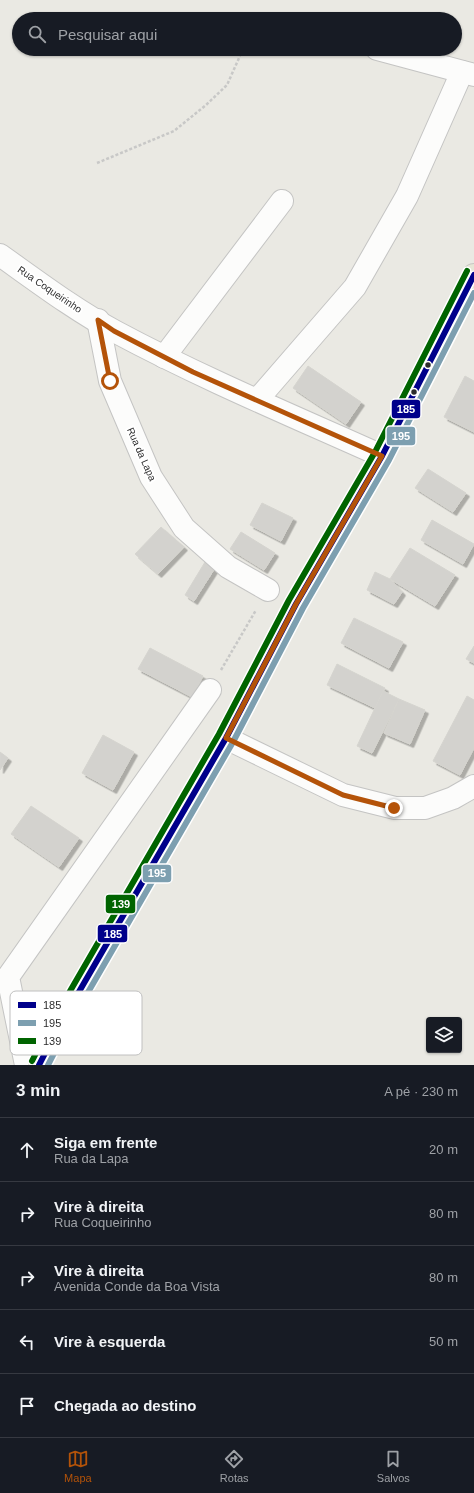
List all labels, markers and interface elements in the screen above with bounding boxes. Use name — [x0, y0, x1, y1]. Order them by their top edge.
search box — [12, 12, 462, 56]
icon: search — [26, 23, 48, 45]
text: Pesquisar aqui — [58, 26, 157, 43]
street label: Rua Coqueirinho — [16, 264, 84, 315]
unlabelled marker — [423, 360, 433, 370]
route start — [101, 372, 119, 390]
unlabelled marker — [409, 387, 419, 397]
line badge: 185 — [391, 399, 421, 419]
text: 185 — [397, 403, 415, 415]
street label: Rua da Lapa — [125, 426, 158, 483]
line badge: 195 — [386, 426, 416, 446]
text: 195 — [392, 430, 410, 442]
route end — [385, 799, 403, 817]
line badge: 195 — [142, 864, 172, 883]
text: 195 — [148, 867, 166, 879]
line badge: 139 — [105, 894, 136, 914]
text: 139 — [112, 898, 130, 910]
line badge: 185 — [97, 924, 128, 943]
text: 185 — [104, 928, 122, 940]
legend — [10, 991, 142, 1055]
text: 185 — [43, 999, 61, 1011]
text: 195 — [43, 1017, 61, 1029]
map controls — [426, 1017, 462, 1053]
button: layers — [426, 1017, 462, 1053]
text: 139 — [43, 1035, 61, 1047]
text: 3 min — [16, 1081, 60, 1100]
text: A pé · 230 m — [384, 1084, 458, 1099]
text: Siga em frente — [54, 1134, 157, 1151]
icon: ahead — [16, 1139, 38, 1161]
text: 20 m — [429, 1142, 458, 1157]
text: Rua da Lapa — [54, 1151, 128, 1166]
text: Vire à direita — [54, 1198, 144, 1215]
icon: right — [16, 1203, 38, 1225]
text: 80 m — [429, 1206, 458, 1221]
text: Rua Coqueirinho — [54, 1215, 152, 1230]
text: Vire à direita — [54, 1262, 144, 1279]
icon: right — [16, 1267, 38, 1289]
text: 80 m — [429, 1270, 458, 1285]
text: Avenida Conde da Boa Vista — [54, 1279, 220, 1294]
icon: left — [16, 1331, 38, 1353]
text: Vire à esquerda — [54, 1333, 165, 1350]
text: 50 m — [429, 1334, 458, 1349]
icon: arrive — [16, 1395, 38, 1417]
text: Chegada ao destino — [54, 1397, 197, 1414]
tab: Mapa — [64, 1448, 92, 1484]
tab: Rotas — [220, 1448, 249, 1484]
tab: Salvos — [377, 1448, 410, 1484]

